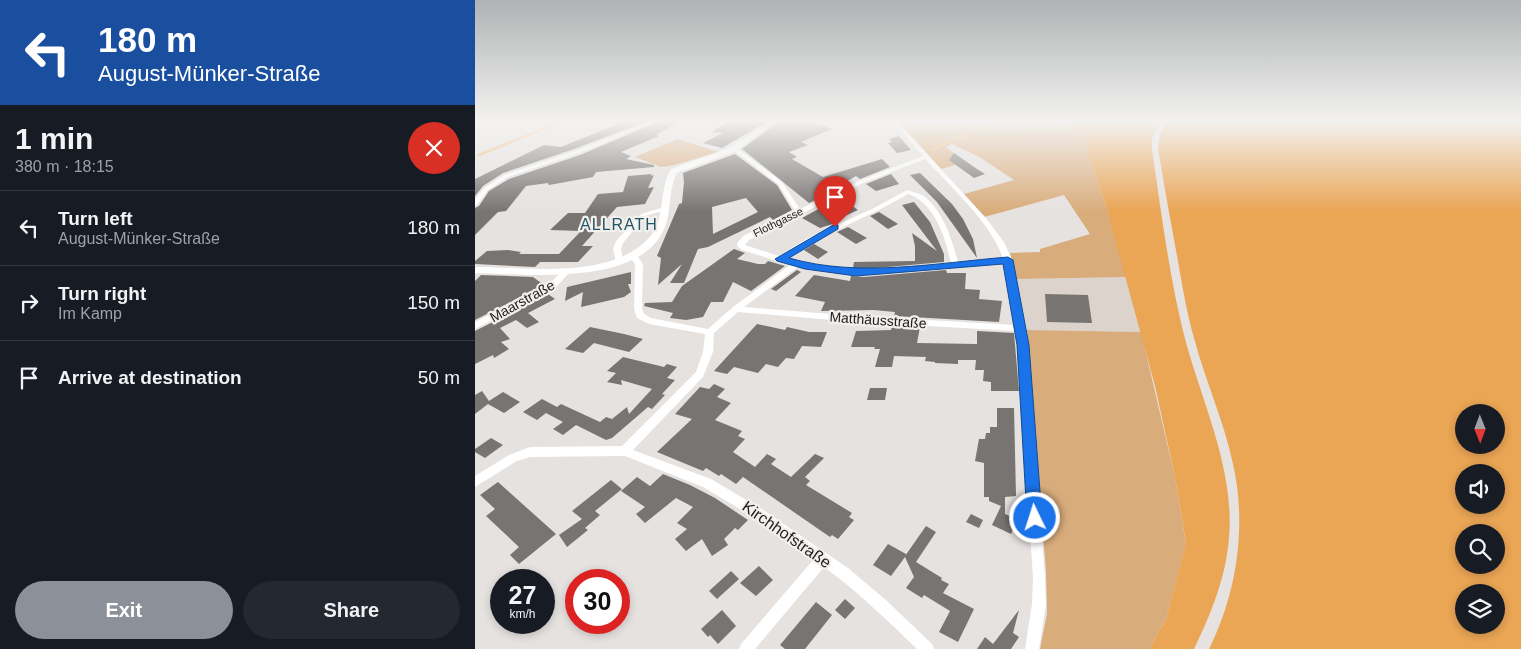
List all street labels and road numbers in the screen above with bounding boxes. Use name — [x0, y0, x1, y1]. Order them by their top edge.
street label: Flothgasse — [751, 205, 805, 239]
street label: Maarstraße — [487, 277, 557, 325]
street label: Matthäusstraße — [829, 309, 927, 331]
street label: Kirchhofstraße — [739, 498, 834, 571]

